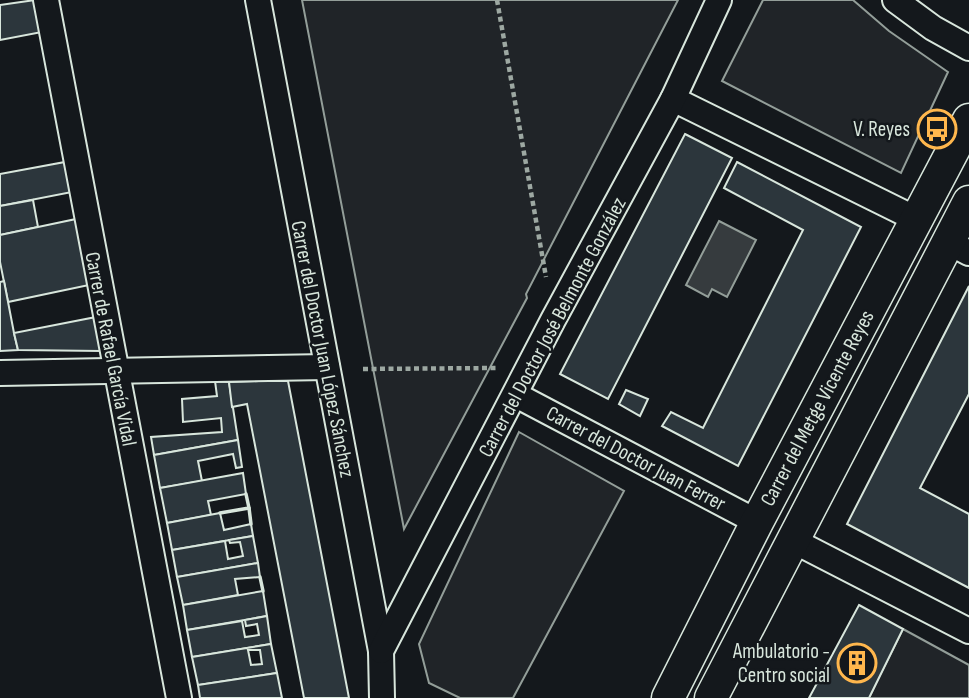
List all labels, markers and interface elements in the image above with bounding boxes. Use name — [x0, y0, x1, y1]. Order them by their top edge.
bus stop icon: V. Reyes — [916, 108, 958, 150]
place label: V. Reyes — [853, 117, 910, 142]
street label: Carrer del Doctor José Belmonte González — [473, 193, 632, 461]
street label: Carrer del Doctor Juan López Sánchez — [285, 219, 360, 480]
street label: Carrer de Rafael García Vidal — [79, 250, 142, 448]
street label: Carrer del Metge Vicente Reyes — [755, 306, 880, 510]
street label: Carrer del Doctor Juan Ferrer — [542, 401, 730, 516]
place label: Ambulatorio - Centro social — [732, 639, 830, 688]
building icon: Ambulatorio - Centro social — [836, 642, 878, 684]

